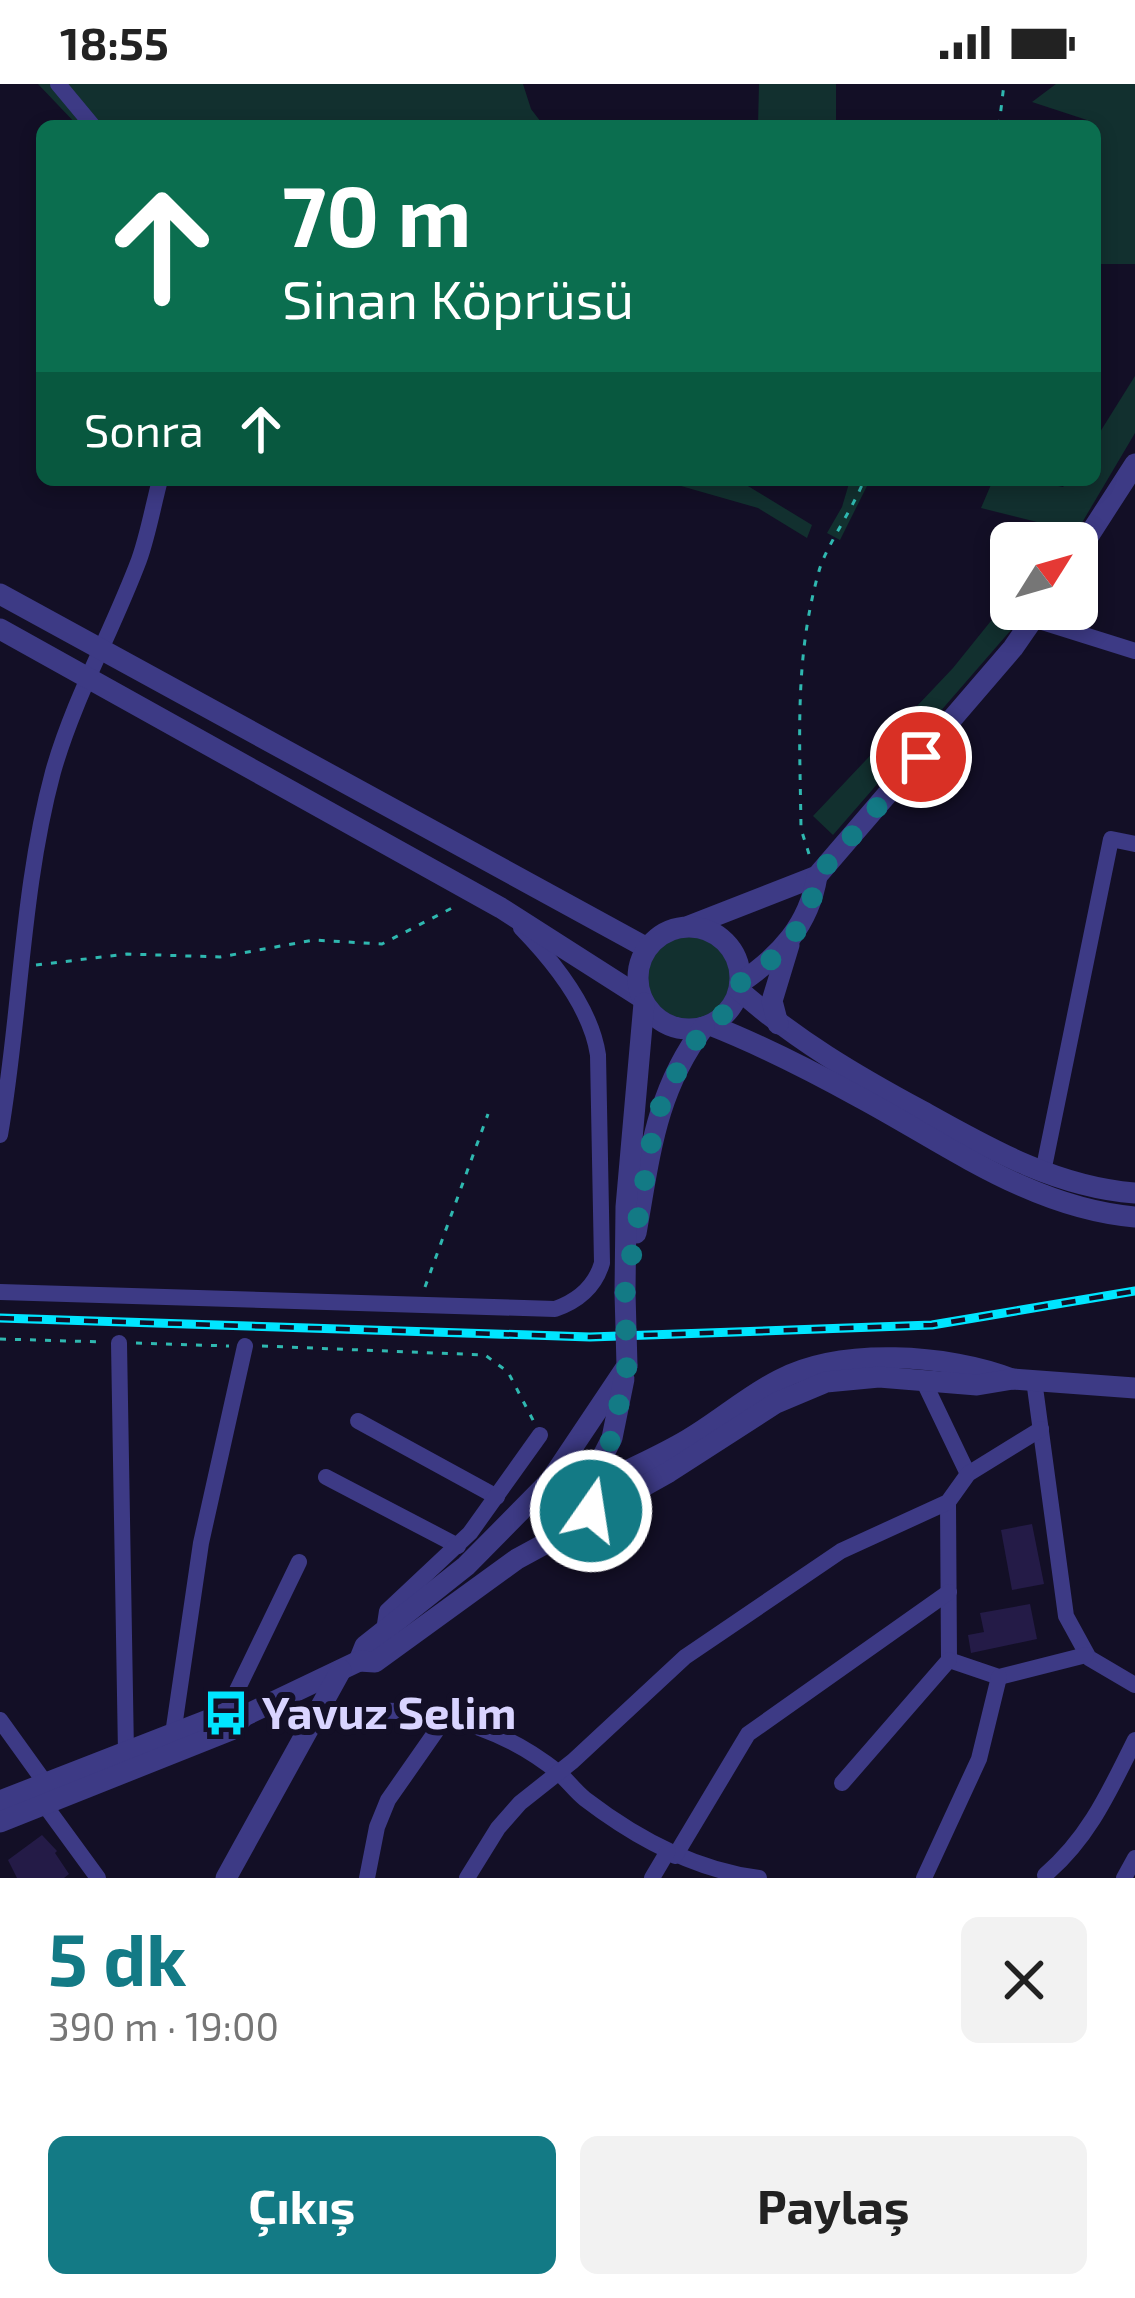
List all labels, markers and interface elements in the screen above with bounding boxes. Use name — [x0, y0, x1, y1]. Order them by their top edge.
text: 18:55 — [60, 15, 169, 69]
text: 70 m — [282, 163, 472, 264]
icon: ahead — [84, 168, 240, 324]
text: Sinan Köprüsü — [282, 265, 634, 330]
icon: ahead — [228, 396, 294, 462]
text: Sonra — [84, 402, 204, 456]
north arrow — [990, 522, 1098, 630]
map controls — [990, 522, 1098, 630]
pin — [870, 706, 972, 808]
icon: arrive — [888, 724, 954, 790]
position arrow — [528, 1448, 654, 1574]
place label: Yavuz Selim — [262, 1684, 516, 1738]
bus stop icon: Yavuz Selim — [201, 1688, 251, 1738]
text: 5 dk — [48, 1914, 187, 2000]
button: close — [961, 1917, 1087, 2043]
text: 390 m · 19:00 — [48, 2002, 279, 2049]
button: Çıkış — [48, 2136, 556, 2274]
button: Paylaş — [580, 2136, 1087, 2274]

